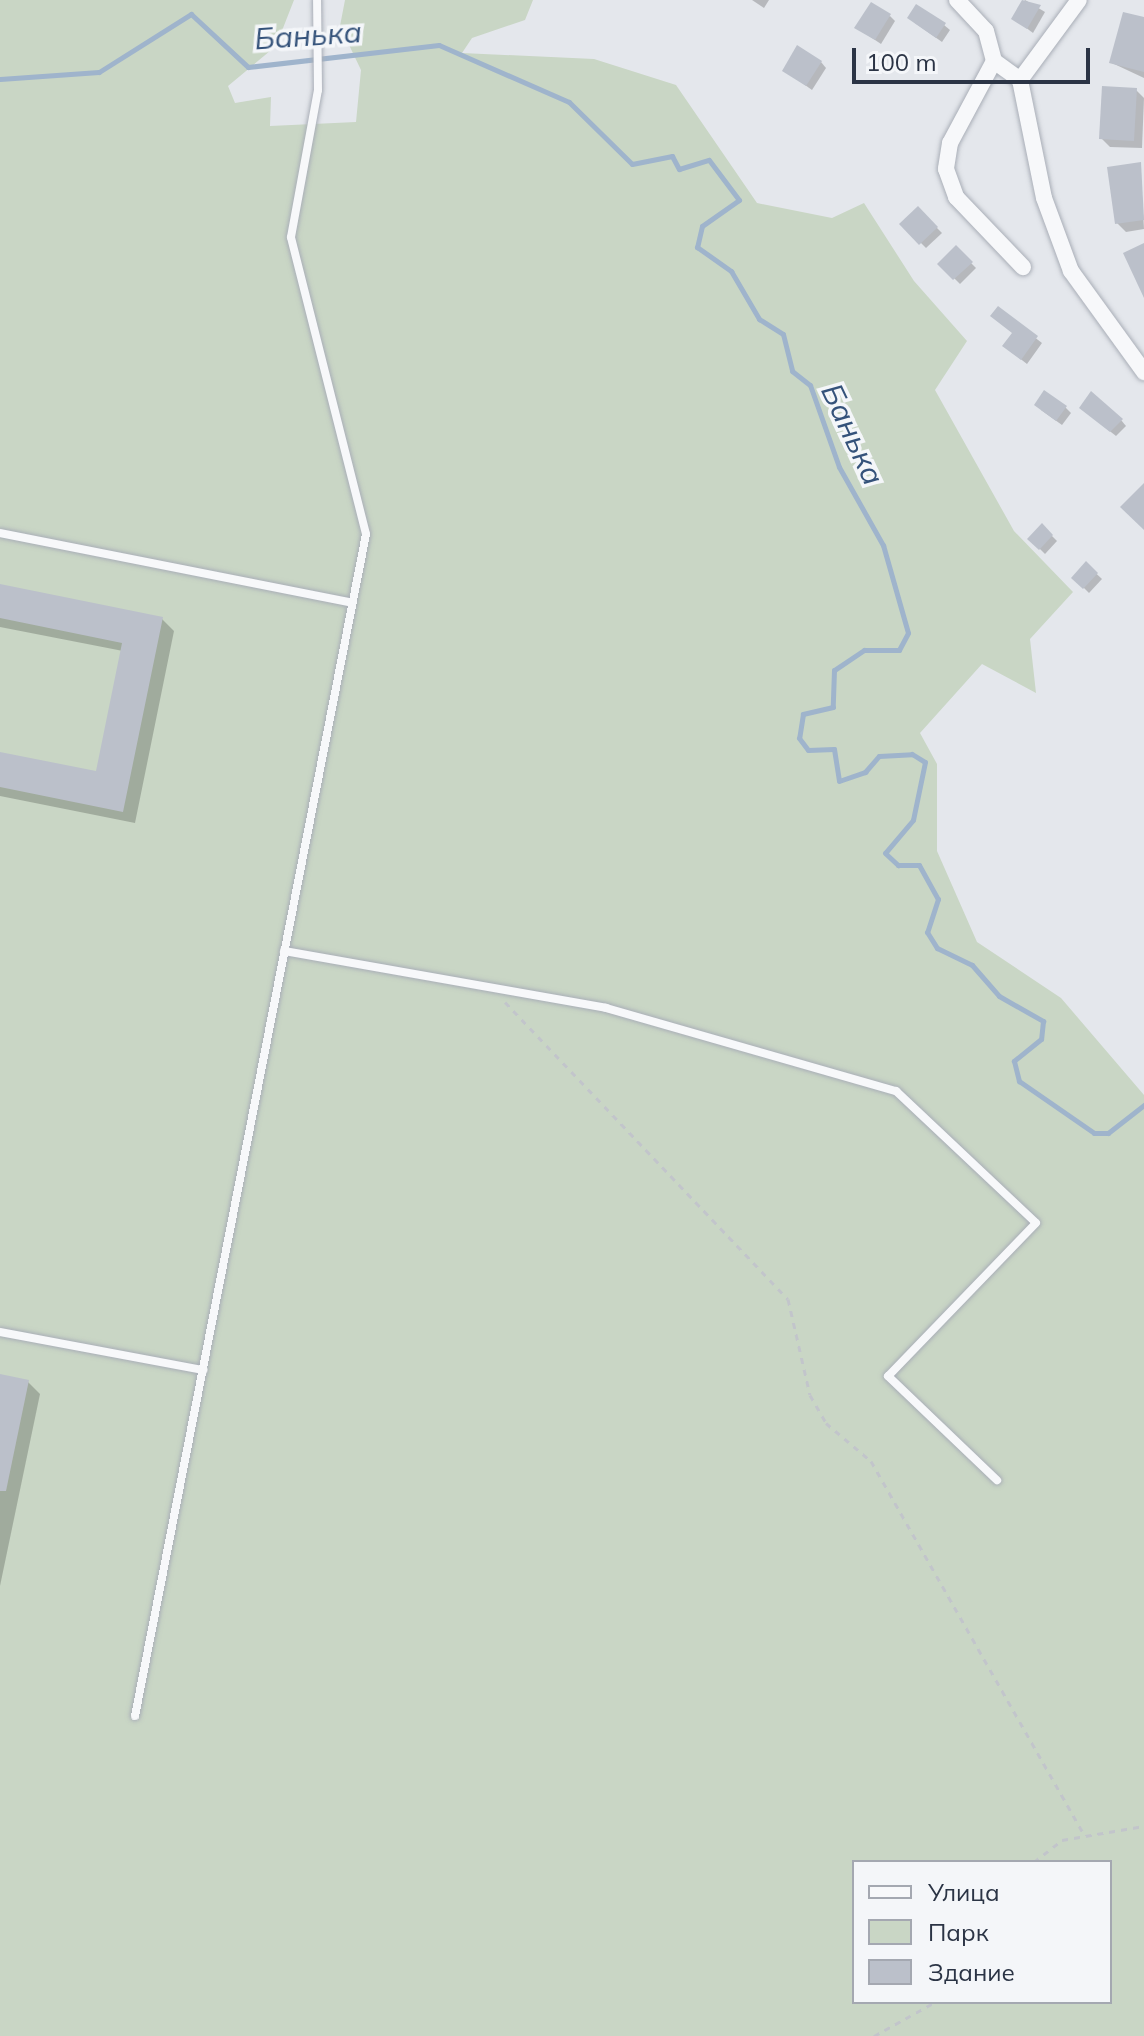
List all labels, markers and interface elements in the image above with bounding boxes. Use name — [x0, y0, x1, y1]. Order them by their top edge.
water label: Банька — [253, 13, 363, 57]
scale bar — [856, 32, 1094, 82]
text: 100 m — [866, 47, 937, 77]
water label: Банька — [814, 378, 892, 490]
legend — [852, 1860, 1112, 2004]
text: Улица — [928, 1877, 1000, 1907]
text: Парк — [928, 1917, 989, 1947]
text: Здание — [928, 1957, 1015, 1987]

